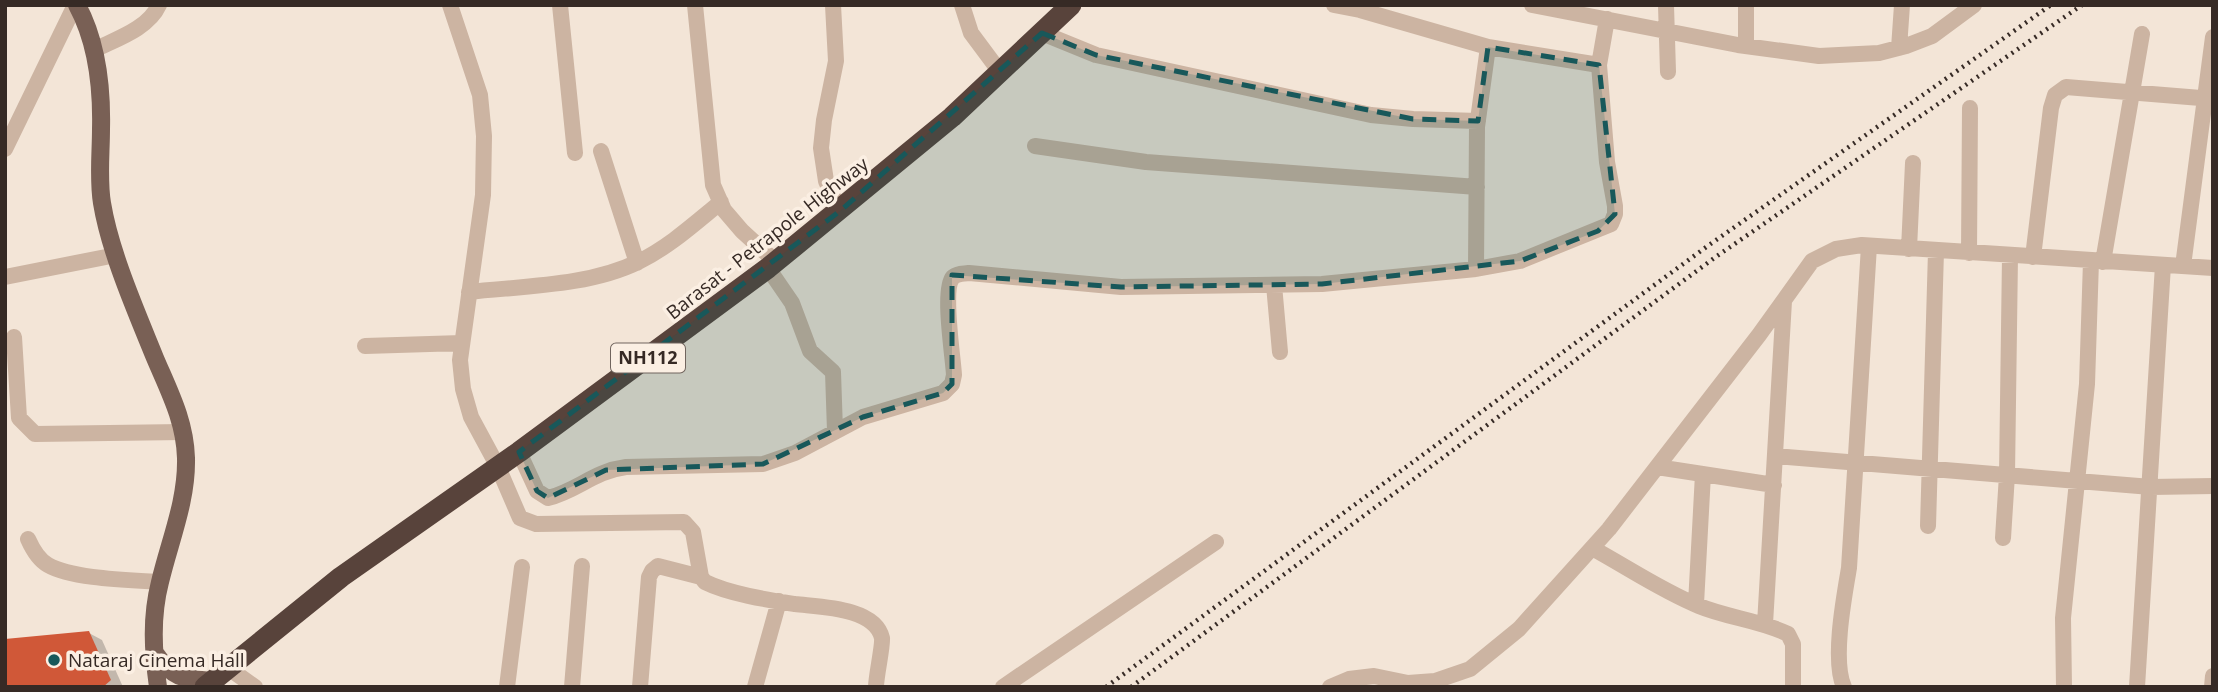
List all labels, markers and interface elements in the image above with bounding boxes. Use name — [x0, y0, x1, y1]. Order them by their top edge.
street label: Barasat - Petrapole Highway — [661, 151, 874, 325]
road number: NH112 — [611, 344, 685, 372]
place label: Nataraj Cinema Hall — [68, 647, 245, 673]
marker: Nataraj Cinema Hall — [46, 652, 62, 668]

